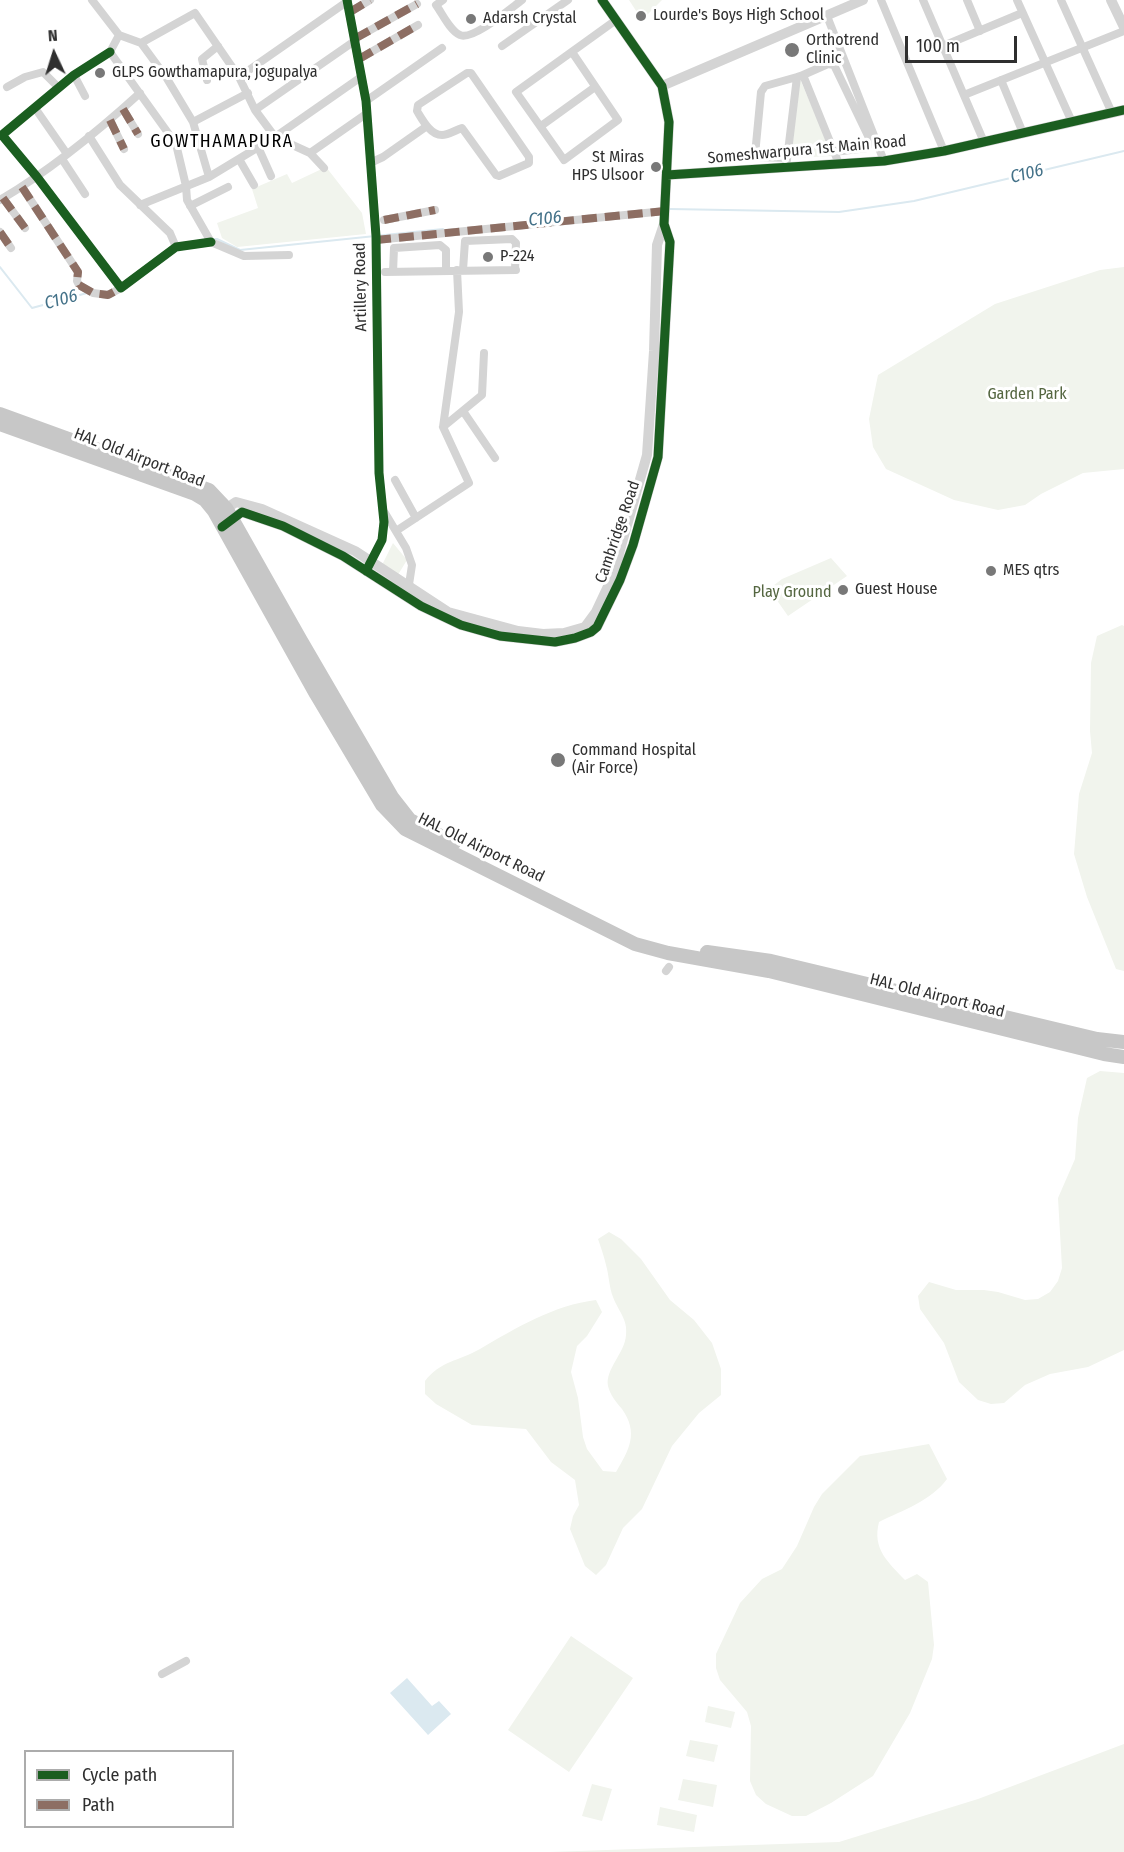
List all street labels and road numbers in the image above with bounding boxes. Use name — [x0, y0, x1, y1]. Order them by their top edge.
street label: Someshwarpura 1st Main Road — [707, 132, 907, 168]
street label: Artillery Road — [351, 242, 371, 332]
street label: HAL Old Airport Road — [71, 424, 207, 492]
street label: Cambridge Road — [592, 478, 644, 586]
street label: HAL Old Airport Road — [415, 809, 547, 887]
street label: HAL Old Airport Road — [868, 970, 1006, 1022]

